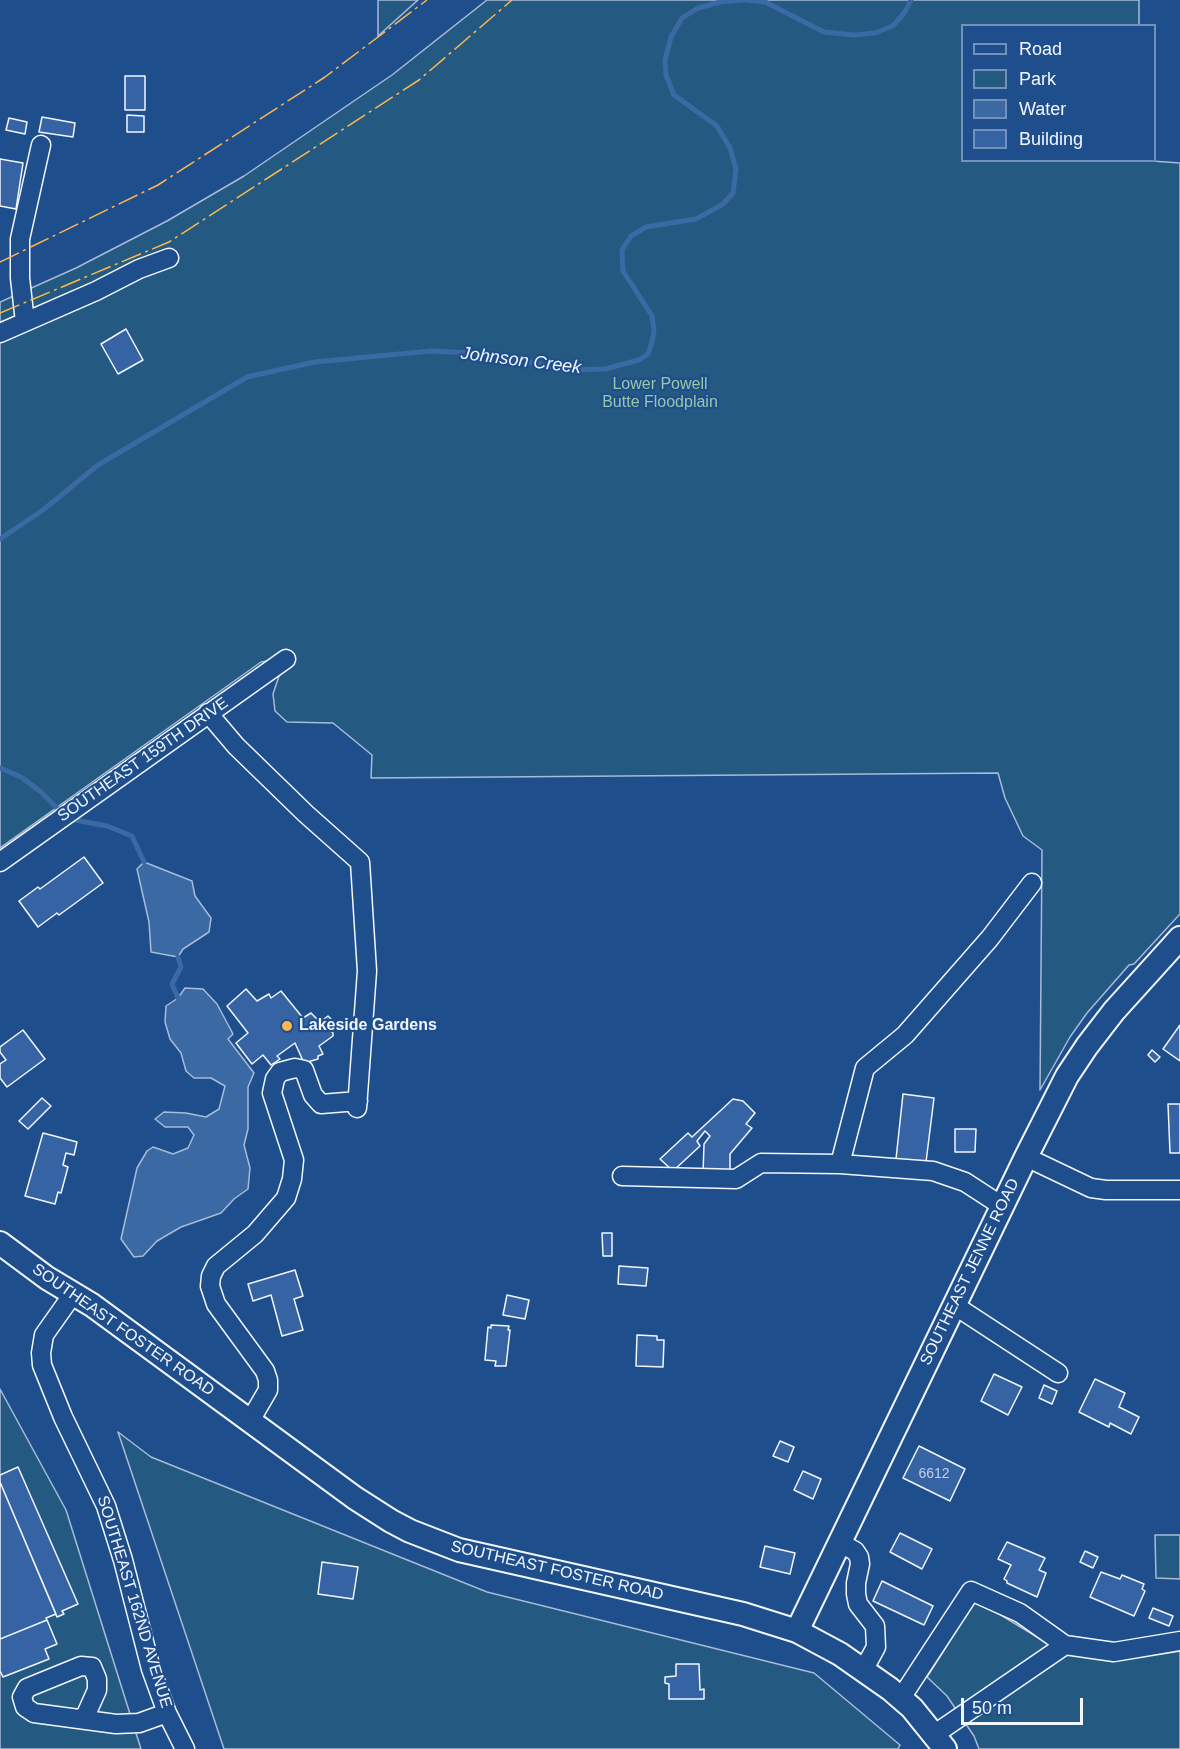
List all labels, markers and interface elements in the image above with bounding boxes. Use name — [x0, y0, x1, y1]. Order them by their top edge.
legend — [961, 24, 1156, 162]
text: Road — [1019, 39, 1062, 59]
text: Park — [1019, 69, 1056, 89]
text: Water — [1019, 99, 1066, 119]
text: Building — [1019, 129, 1083, 149]
water label: Johnson Creek — [460, 343, 582, 379]
park label: Lower Powell Butte Floodplain — [602, 375, 718, 413]
street label: SOUTHEAST 159TH DRIVE — [54, 694, 232, 826]
place label: Lakeside Gardens — [299, 1016, 437, 1036]
marker: Lakeside Gardens — [280, 1019, 294, 1033]
street label: SOUTHEAST JENNE ROAD — [916, 1176, 1024, 1368]
street label: SOUTHEAST FOSTER ROAD — [28, 1260, 218, 1400]
house number: 6612 — [918, 1466, 950, 1482]
street label: SOUTHEAST 162ND AVENUE — [92, 1493, 176, 1711]
street label: SOUTHEAST FOSTER ROAD — [449, 1537, 665, 1605]
scale bar — [964, 1686, 1086, 1724]
text: 50 m — [972, 1698, 1012, 1718]

